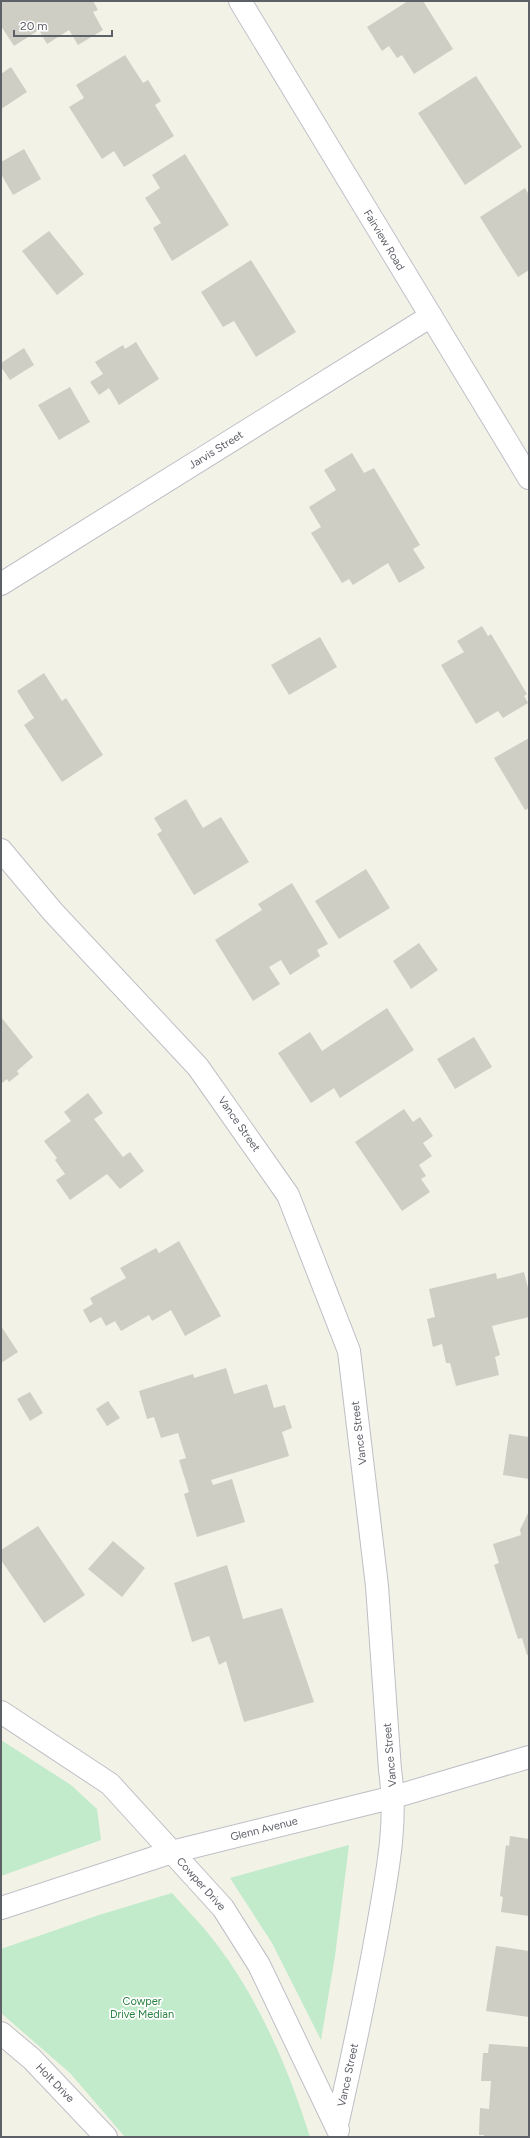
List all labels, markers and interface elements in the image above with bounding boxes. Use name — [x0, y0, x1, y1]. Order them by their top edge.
scale bar — [14, 12, 112, 38]
text: 20 m — [20, 19, 48, 33]
street label: Fairview Road — [361, 207, 407, 273]
street label: Jarvis Street — [186, 428, 246, 472]
street label: Vance Street — [215, 1094, 263, 1154]
street label: Vance Street — [349, 1400, 369, 1466]
street label: Vance Street — [381, 1722, 399, 1788]
street label: Glenn Avenue — [229, 1814, 299, 1844]
street label: Cowper Drive — [174, 1855, 228, 1913]
park label: Cowper Drive Median — [110, 1995, 174, 2021]
street label: Vance Street — [335, 2042, 361, 2108]
street label: Holt Drive — [33, 2061, 77, 2105]

